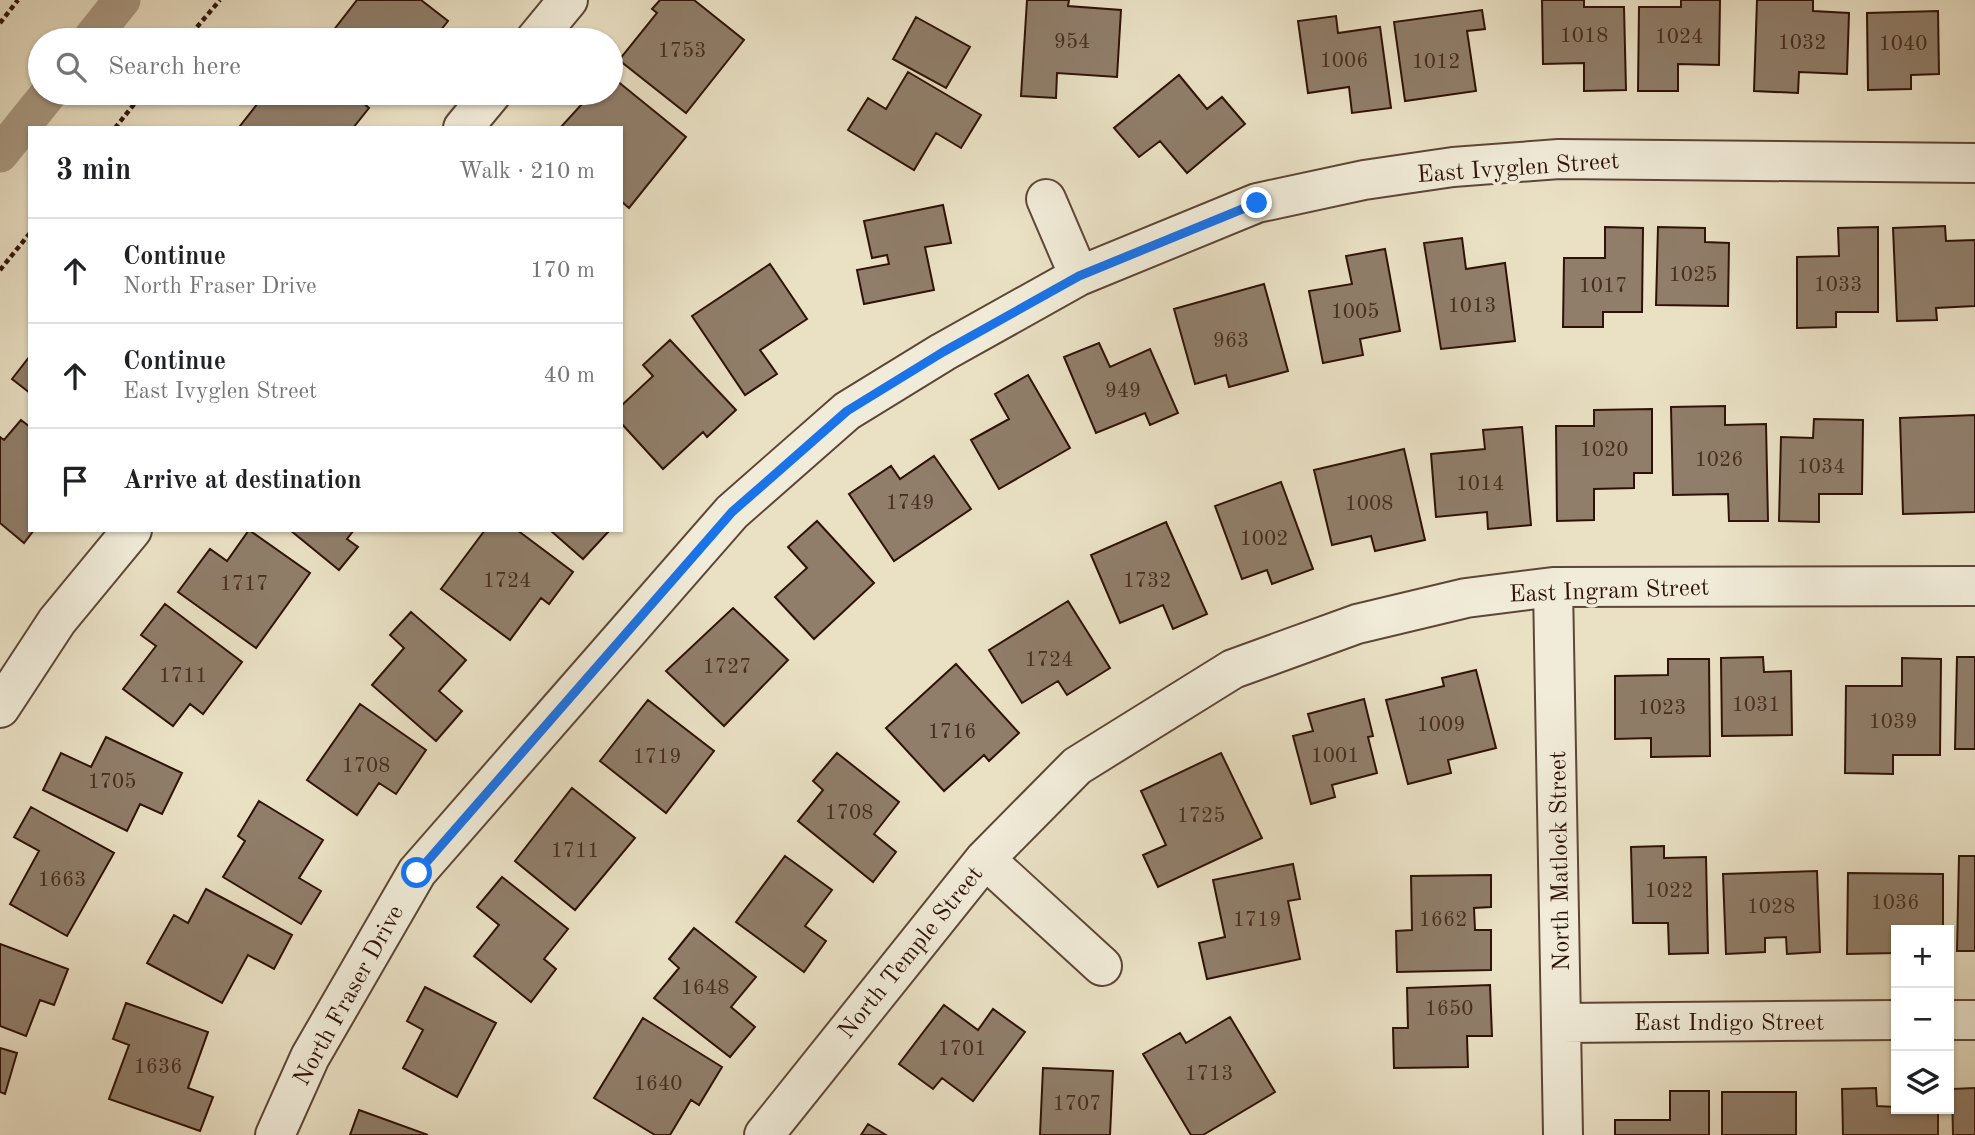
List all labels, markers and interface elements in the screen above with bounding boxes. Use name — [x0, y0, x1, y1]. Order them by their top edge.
house number: 1018 — [1560, 26, 1608, 47]
house number: 1024 — [1655, 27, 1703, 48]
search box — [28, 28, 623, 105]
house number: 954 — [1054, 32, 1090, 53]
house number: 1032 — [1778, 33, 1826, 54]
house number: 1040 — [1879, 34, 1927, 55]
house number: 1753 — [658, 41, 706, 62]
icon: search — [52, 48, 90, 86]
house number: 1006 — [1320, 51, 1368, 72]
house number: 1012 — [1412, 52, 1460, 73]
text: Search here — [108, 54, 241, 80]
street label: East Ivyglen Street — [1416, 150, 1620, 188]
text: 3 min — [56, 156, 131, 186]
text: Walk · 210 m — [459, 160, 595, 183]
route end — [1241, 187, 1272, 218]
text: Continue — [123, 244, 226, 270]
icon: ahead — [56, 252, 94, 290]
text: 170 m — [530, 259, 595, 282]
house number: 1025 — [1669, 265, 1717, 286]
text: North Fraser Drive — [123, 275, 317, 298]
house number: 1033 — [1814, 275, 1862, 296]
house number: 1017 — [1579, 276, 1627, 297]
house number: 1013 — [1448, 296, 1496, 317]
house number: 1005 — [1331, 302, 1379, 323]
house number: 963 — [1213, 331, 1249, 352]
text: Continue — [123, 349, 226, 375]
icon: ahead — [56, 357, 94, 395]
text: 40 m — [544, 364, 595, 387]
text: East Ivyglen Street — [123, 380, 317, 403]
house number: 949 — [1105, 381, 1141, 402]
house number: 1020 — [1580, 440, 1628, 461]
house number: 1026 — [1695, 450, 1743, 471]
house number: 1034 — [1797, 457, 1845, 478]
icon: arrive — [56, 462, 94, 500]
text: Arrive at destination — [123, 468, 362, 494]
house number: 1014 — [1456, 474, 1504, 495]
house number: 1749 — [886, 493, 934, 514]
house number: 1008 — [1345, 494, 1393, 515]
house number: 1002 — [1240, 529, 1288, 550]
house number: 1724 — [483, 571, 531, 592]
house number: 1732 — [1123, 571, 1171, 592]
house number: 1717 — [220, 574, 268, 595]
street label: East Ingram Street — [1509, 577, 1710, 607]
house number: 1724 — [1025, 650, 1073, 671]
house number: 1727 — [703, 657, 751, 678]
house number: 1711 — [159, 666, 207, 687]
house number: 1031 — [1732, 695, 1780, 716]
house number: 1023 — [1638, 698, 1686, 719]
house number: 1039 — [1869, 712, 1917, 733]
house number: 1009 — [1417, 715, 1465, 736]
house number: 1716 — [928, 722, 976, 743]
house number: 1001 — [1311, 746, 1359, 767]
house number: 1719 — [633, 747, 681, 768]
street label: North Matlock Street — [1547, 751, 1575, 971]
house number: 1708 — [342, 756, 390, 777]
house number: 1705 — [88, 772, 136, 793]
house number: 1708 — [825, 803, 873, 824]
house number: 1725 — [1177, 806, 1225, 827]
house number: 1711 — [551, 841, 599, 862]
route start — [401, 857, 432, 888]
street label: North Temple Street — [835, 862, 988, 1044]
house number: 1663 — [38, 870, 86, 891]
house number: 1022 — [1645, 881, 1693, 902]
house number: 1036 — [1871, 893, 1919, 914]
house number: 1028 — [1747, 897, 1795, 918]
street label: North Fraser Drive — [290, 902, 409, 1090]
house number: 1719 — [1233, 910, 1281, 931]
house number: 1662 — [1419, 910, 1467, 931]
map controls — [1891, 925, 1954, 1114]
button: + — [1891, 925, 1954, 988]
house number: 1648 — [681, 978, 729, 999]
button: − — [1891, 988, 1954, 1051]
house number: 1650 — [1425, 999, 1473, 1020]
street label: East Indigo Street — [1634, 1012, 1824, 1036]
house number: 1701 — [938, 1039, 986, 1060]
button: layers — [1891, 1051, 1954, 1114]
house number: 1636 — [134, 1057, 182, 1078]
house number: 1713 — [1185, 1064, 1233, 1085]
house number: 1640 — [634, 1074, 682, 1095]
house number: 1707 — [1053, 1094, 1101, 1115]

